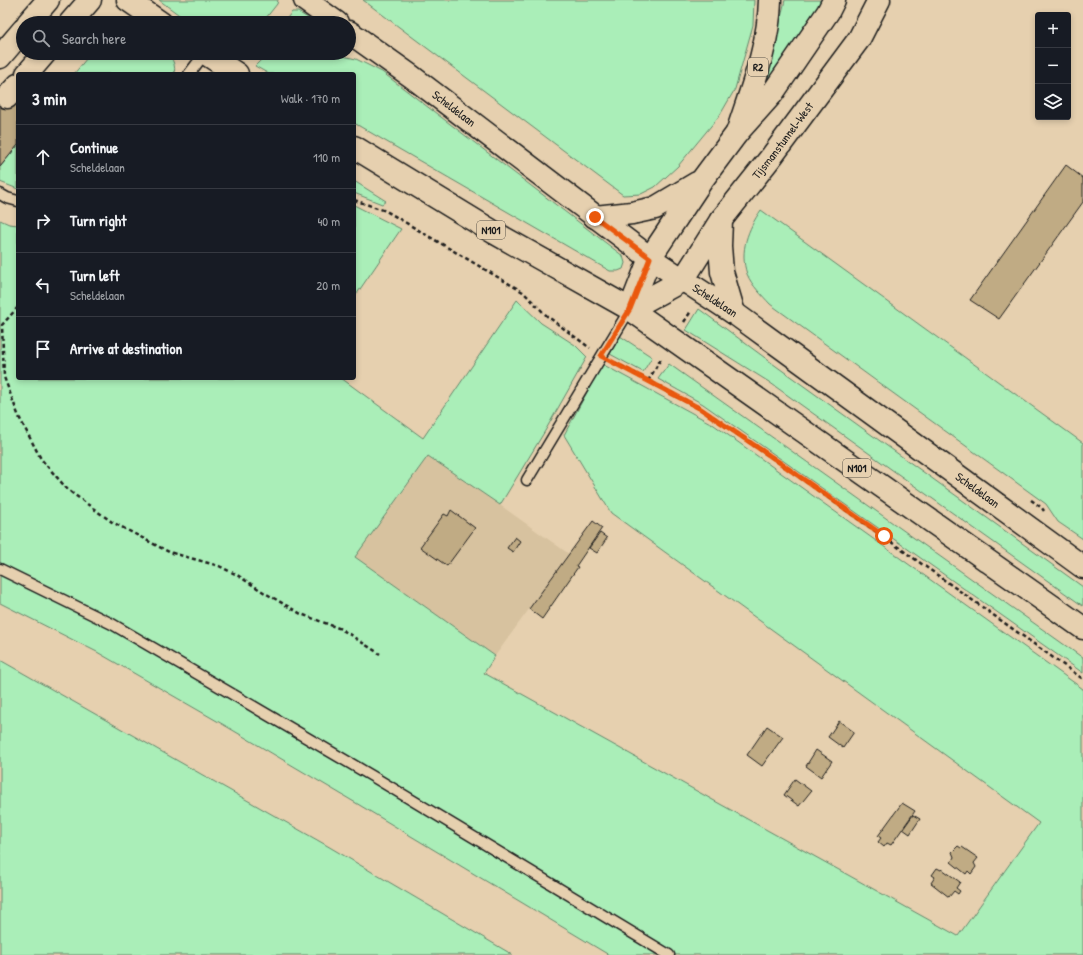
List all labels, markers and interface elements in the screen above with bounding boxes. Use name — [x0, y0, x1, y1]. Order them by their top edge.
map controls — [1035, 12, 1071, 120]
button: + — [1035, 12, 1071, 48]
search box — [16, 16, 356, 60]
icon: search — [30, 27, 52, 49]
text: Search here — [62, 28, 126, 49]
button: − — [1035, 48, 1071, 84]
road number: R2 — [748, 58, 768, 76]
button: layers — [1035, 84, 1071, 120]
street label: Scheldelaan — [429, 86, 480, 130]
text: 3 min — [32, 87, 67, 110]
text: Walk · 170 m — [281, 89, 340, 107]
street label: Tijsmanstunnel-West — [748, 98, 818, 182]
text: Continue — [70, 137, 118, 158]
icon: ahead — [32, 146, 54, 168]
text: 110 m — [313, 148, 340, 166]
text: Scheldelaan — [70, 158, 125, 176]
route end — [586, 208, 604, 226]
icon: right — [32, 210, 54, 232]
text: Turn right — [70, 210, 126, 231]
text: 40 m — [317, 212, 340, 230]
road number: N101 — [477, 221, 505, 239]
text: Turn left — [70, 265, 120, 286]
icon: left — [32, 274, 54, 296]
text: 20 m — [316, 276, 340, 294]
street label: Scheldelaan — [689, 279, 741, 321]
text: Scheldelaan — [70, 286, 125, 304]
icon: arrive — [32, 338, 54, 360]
text: Arrive at destination — [70, 338, 182, 359]
road number: N101 — [843, 459, 871, 477]
street label: Scheldelaan — [952, 468, 1003, 512]
route start — [875, 527, 893, 545]

